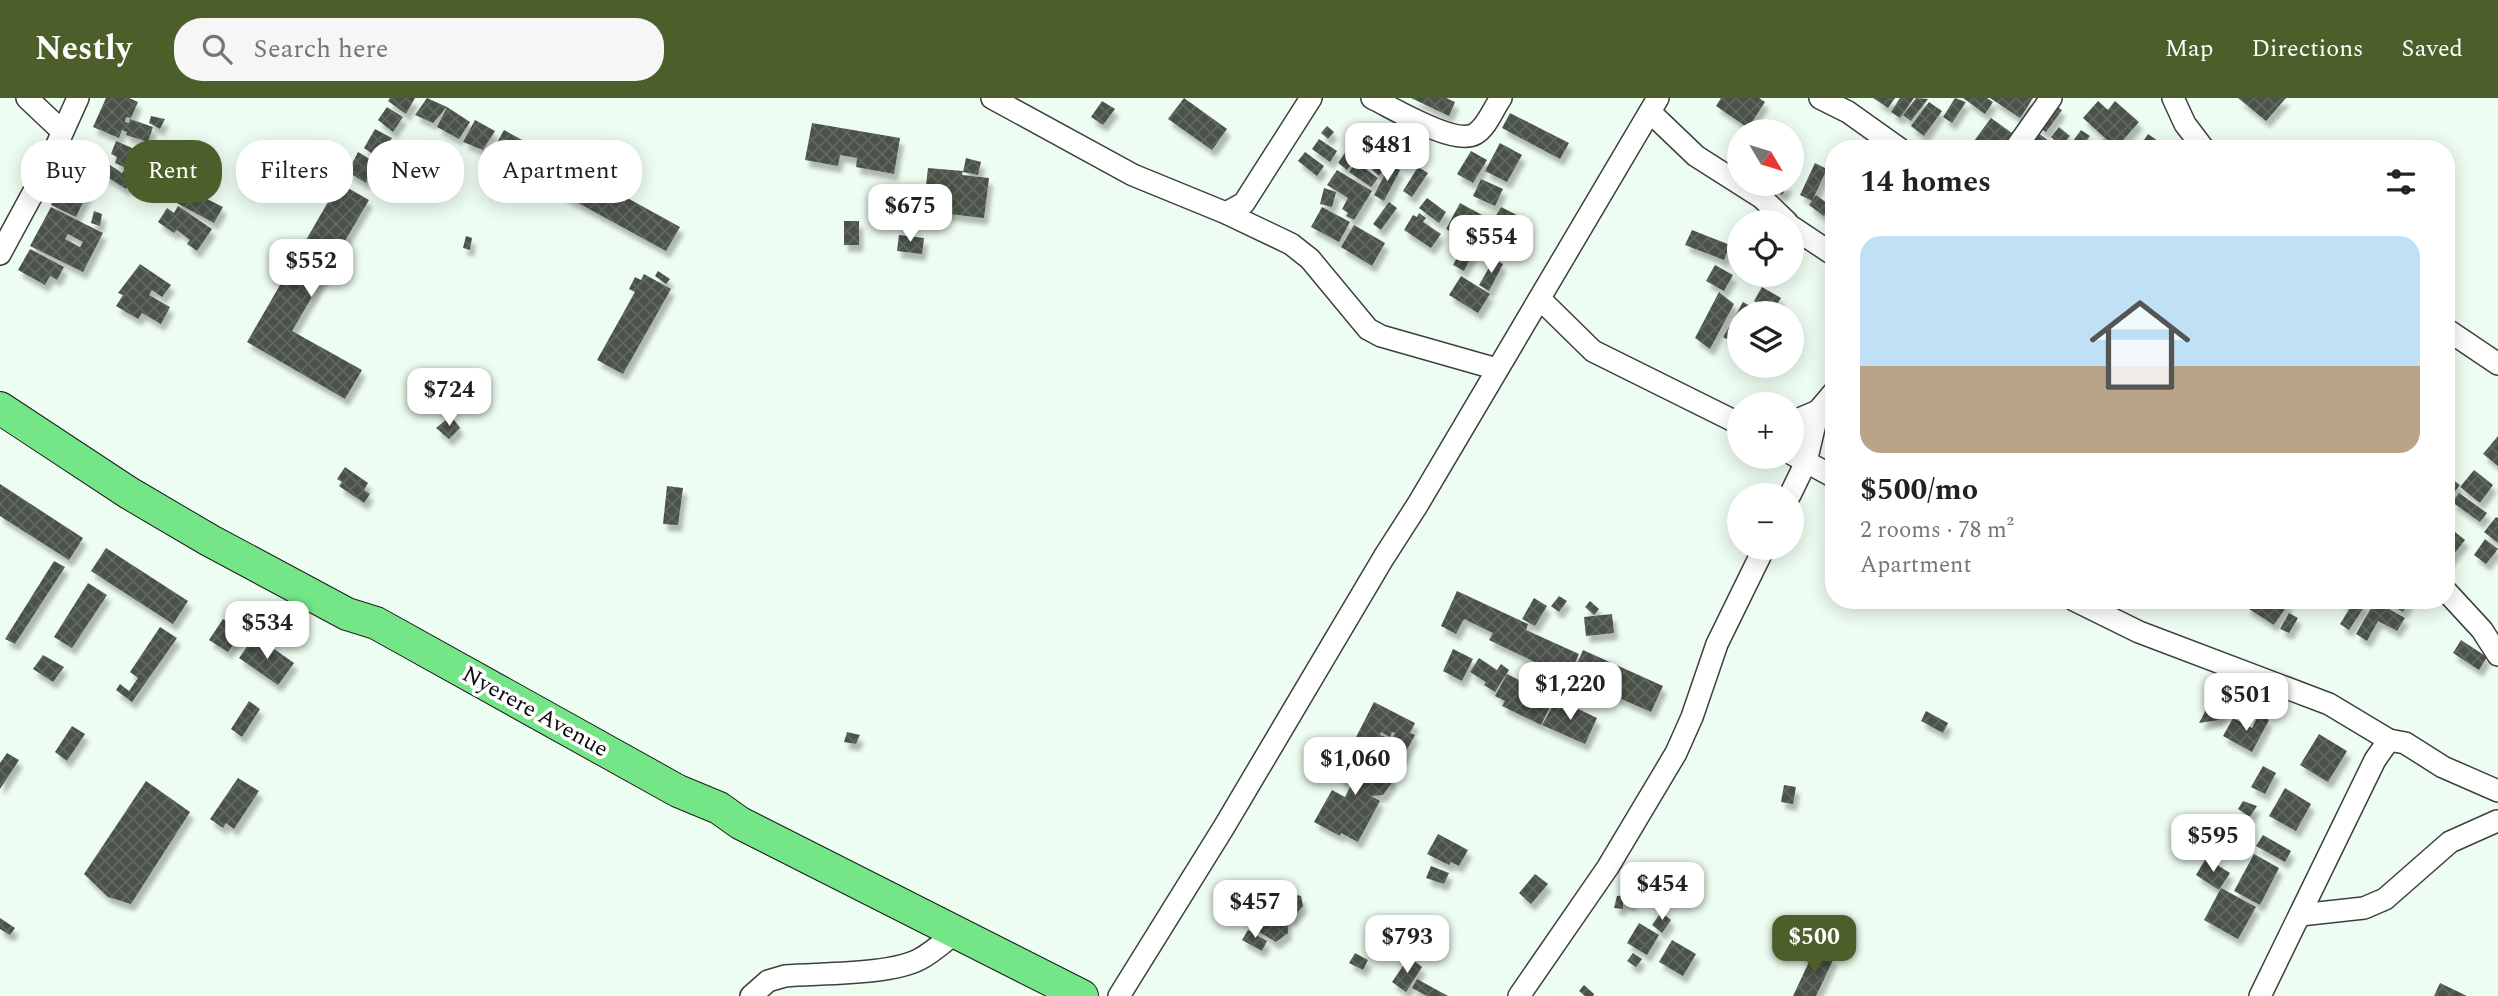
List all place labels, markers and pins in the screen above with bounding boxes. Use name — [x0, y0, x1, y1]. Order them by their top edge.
pin: $481 — [1346, 123, 1428, 183]
pin: $675 — [869, 184, 951, 244]
pin: $554 — [1450, 216, 1532, 275]
pin: $552 — [270, 240, 352, 299]
pin: $724 — [408, 368, 490, 428]
pin: $534 — [226, 602, 308, 661]
pin: $1,220 — [1513, 662, 1627, 722]
pin: $501 — [2205, 674, 2287, 733]
pin: $1,060 — [1298, 738, 1412, 797]
pin: $595 — [2172, 814, 2254, 874]
pin: $454 — [1621, 862, 1703, 922]
pin: $457 — [1214, 880, 1296, 940]
pin: $793 — [1366, 916, 1448, 975]
pin: $500 — [1773, 916, 1855, 975]

